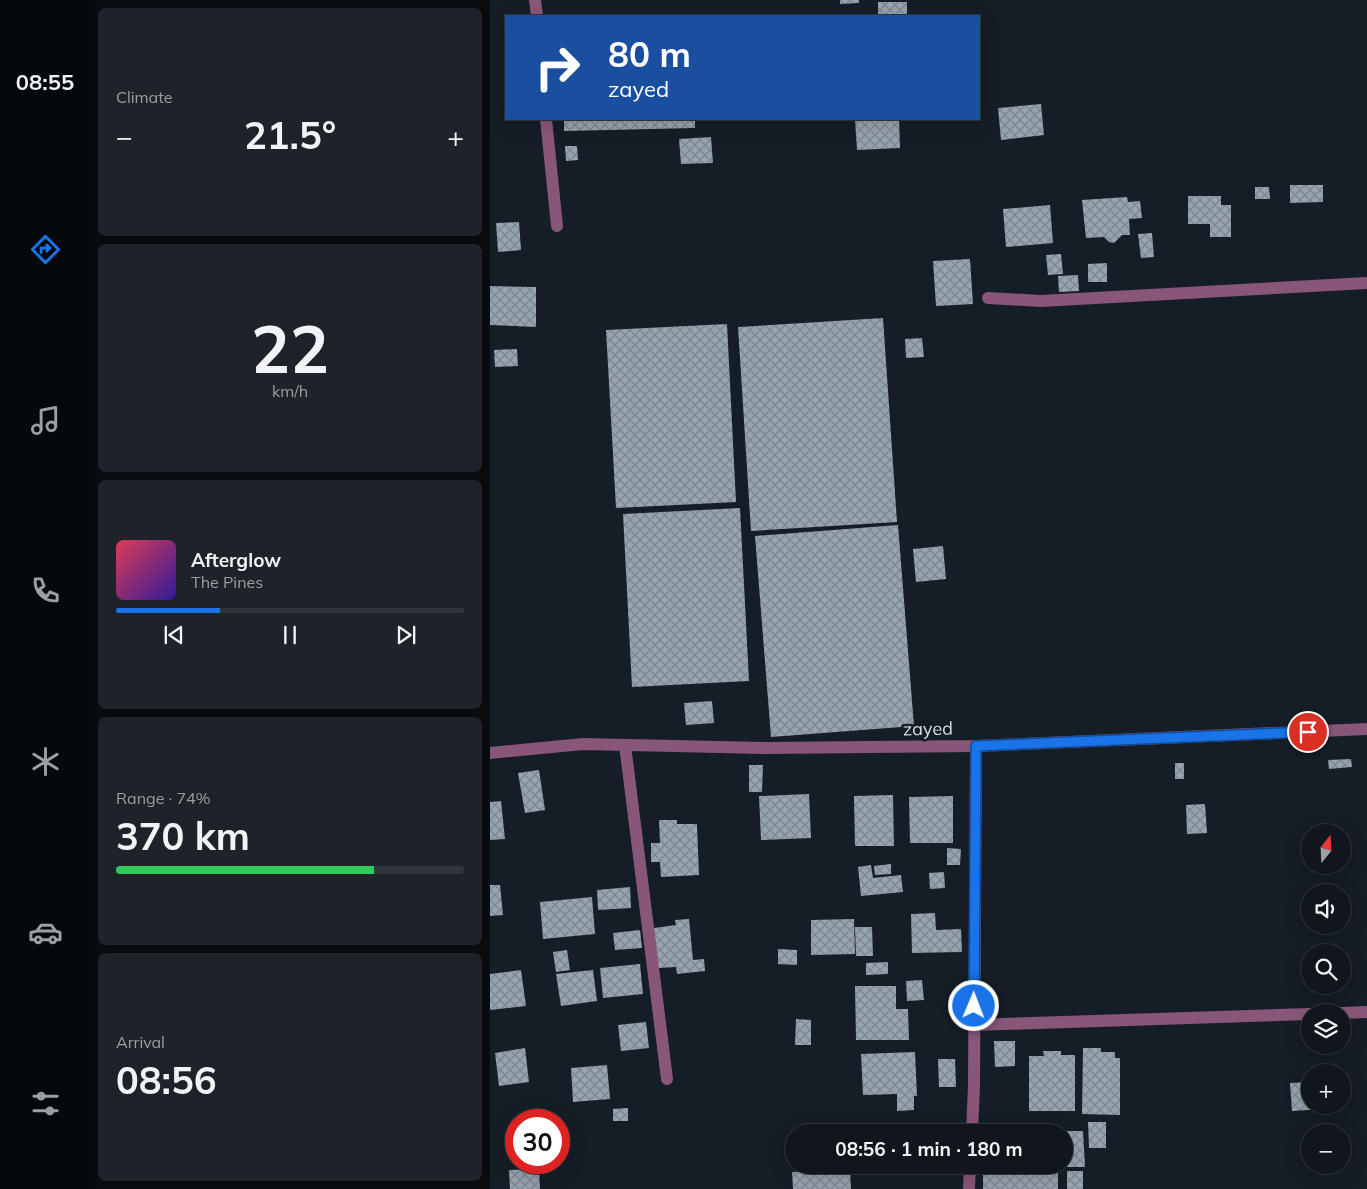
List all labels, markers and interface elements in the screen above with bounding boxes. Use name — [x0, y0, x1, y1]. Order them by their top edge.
text: 80 m — [608, 32, 691, 76]
icon: right — [525, 35, 590, 100]
text: 08:55 — [16, 68, 74, 96]
text: zayed — [608, 75, 669, 103]
text: Climate — [116, 87, 172, 107]
text: 21.5° — [244, 111, 336, 159]
text: − — [116, 119, 133, 154]
text: + — [447, 119, 464, 154]
icon: directions — [28, 232, 63, 267]
text: 22 — [251, 308, 329, 389]
text: km/h — [272, 381, 308, 401]
icon: music — [28, 403, 63, 438]
text: Afterglow — [191, 548, 281, 572]
text: The Pines — [191, 572, 263, 592]
icon: phone — [28, 573, 63, 608]
icon: previous — [160, 621, 188, 649]
icon: pause — [276, 621, 304, 649]
icon: next — [392, 621, 420, 649]
pin — [1287, 711, 1329, 753]
street label: zayed — [903, 717, 953, 740]
icon: arrive — [1294, 718, 1322, 746]
icon: climate — [28, 744, 63, 779]
text: Range · 74% — [116, 788, 211, 808]
text: 370 km — [116, 812, 250, 860]
north arrow — [1301, 824, 1351, 874]
map controls — [1301, 824, 1351, 1174]
button: sound — [1301, 884, 1351, 934]
icon: car — [28, 915, 63, 950]
button: search — [1301, 944, 1351, 994]
position arrow — [947, 979, 999, 1031]
button: layers — [1301, 1004, 1351, 1054]
text: Arrival — [116, 1032, 165, 1052]
text: 08:56 — [116, 1056, 217, 1104]
button: + — [1301, 1064, 1351, 1114]
icon: filters — [28, 1086, 63, 1121]
speed limit sign: 30 — [505, 1109, 570, 1174]
button: − — [1301, 1124, 1351, 1174]
text: 08:56 · 1 min · 180 m — [835, 1137, 1023, 1161]

